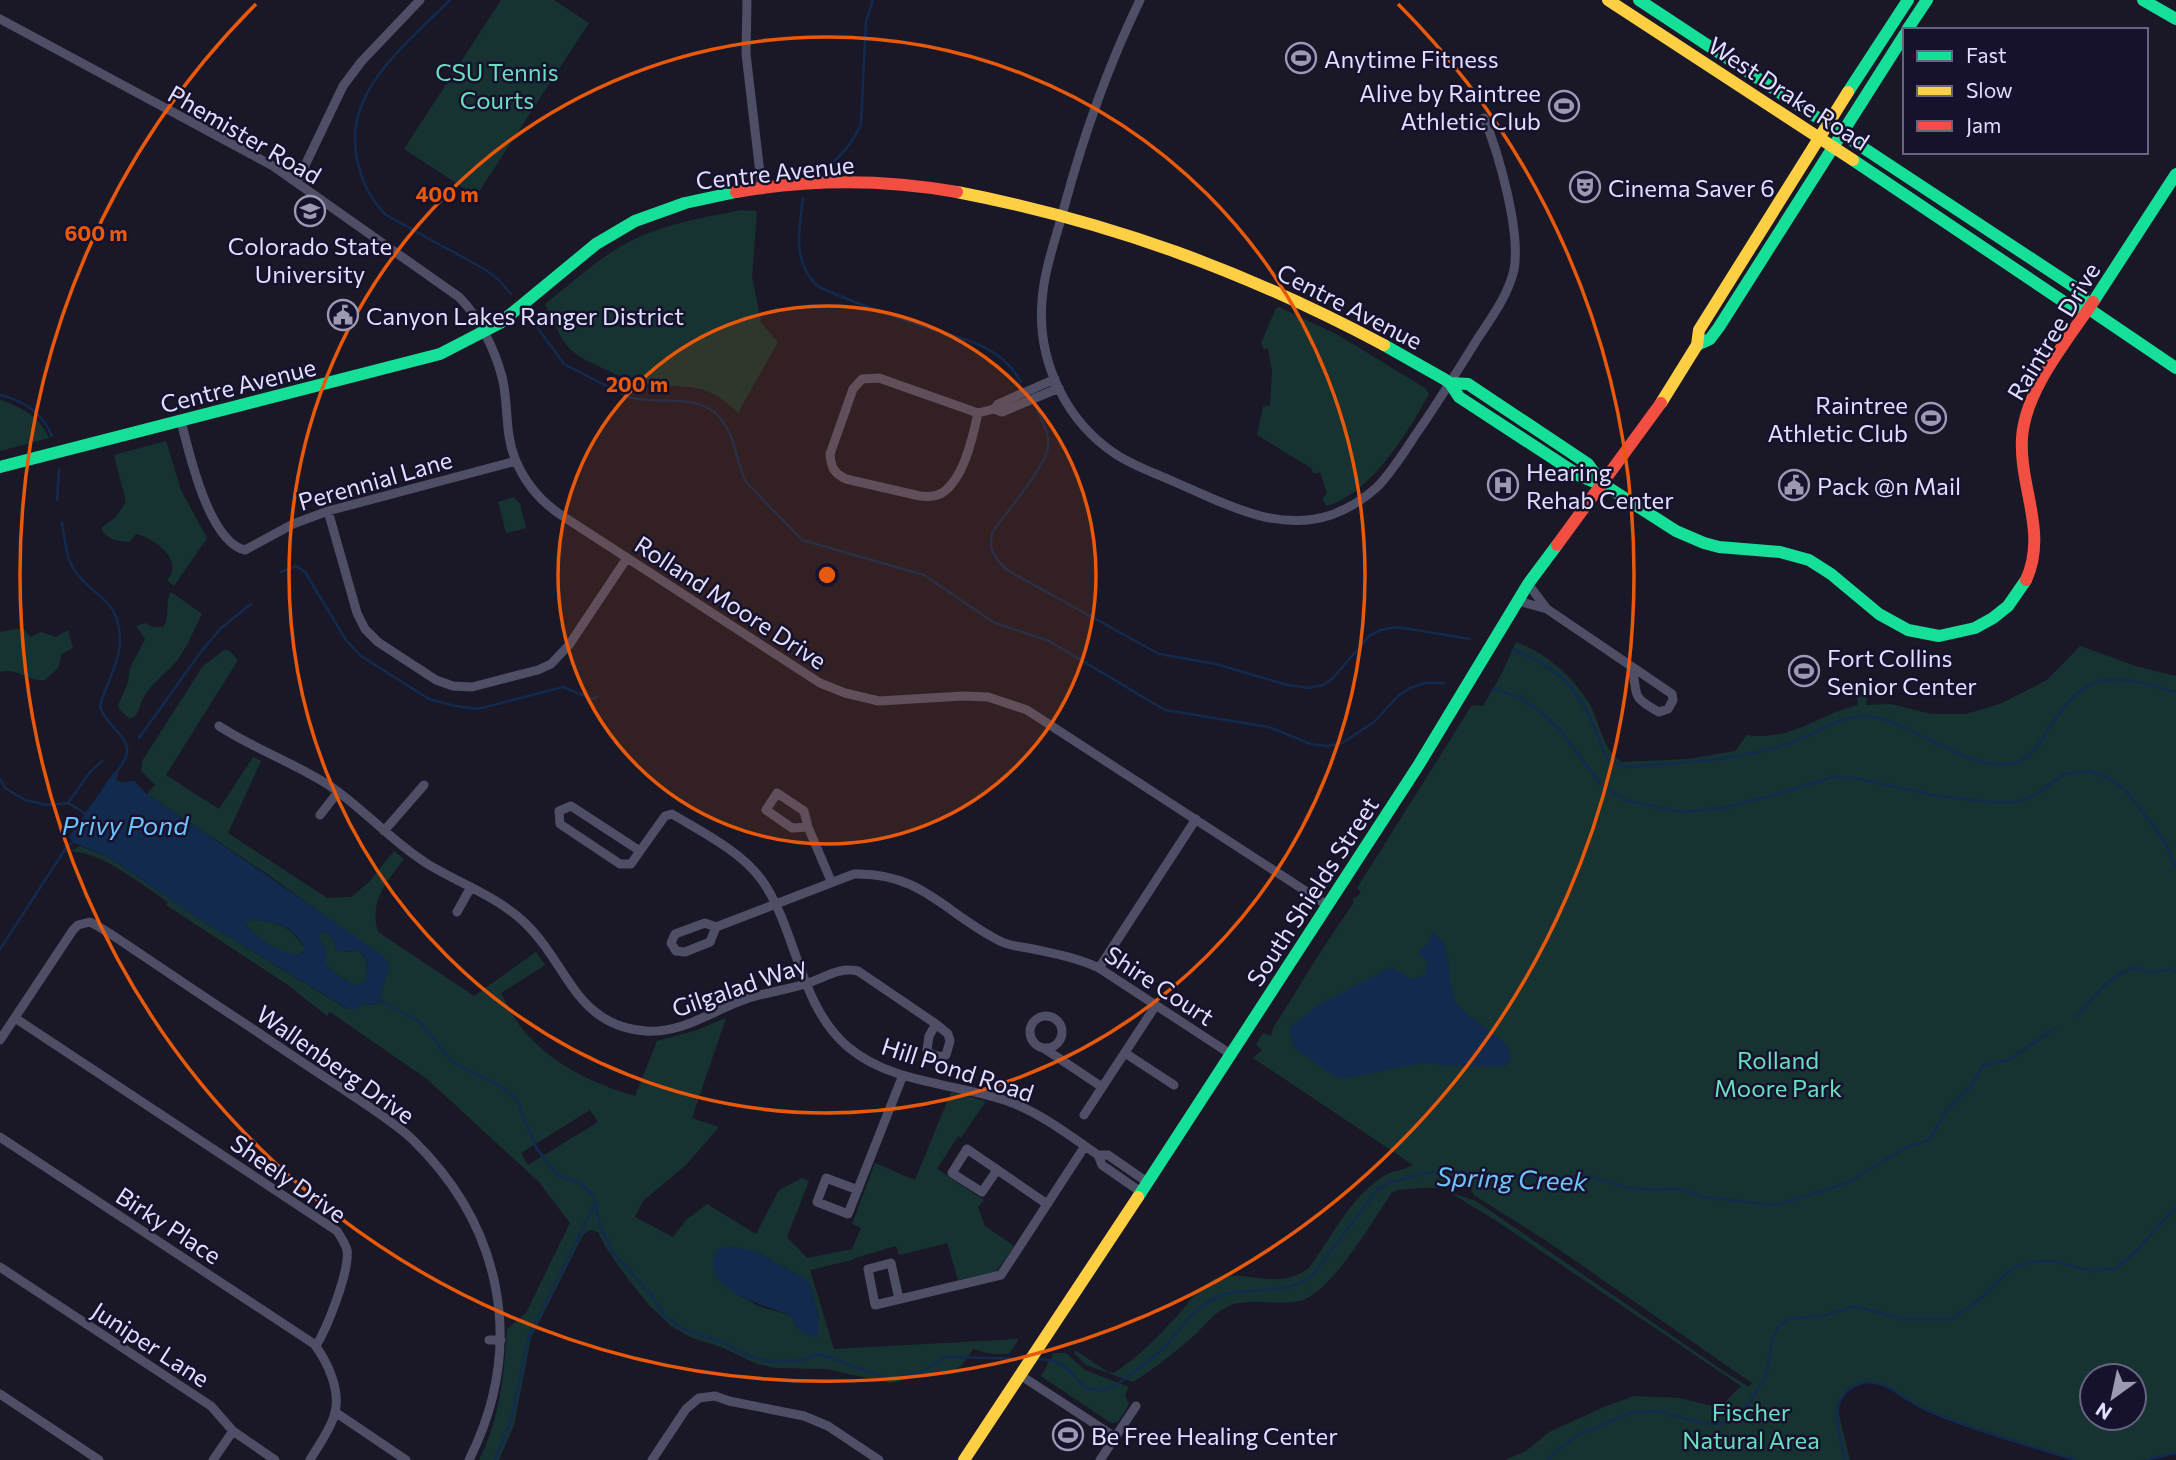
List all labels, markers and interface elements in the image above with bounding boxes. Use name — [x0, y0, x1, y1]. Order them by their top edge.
legend — [1903, 28, 2148, 154]
street label: West Drake Road — [1703, 30, 1875, 156]
sports icon: Anytime Fitness — [1284, 41, 1318, 75]
text: Fast — [1966, 42, 2007, 67]
place label: Anytime Fitness — [1324, 44, 1499, 73]
park label: CSU Tennis Courts — [435, 57, 559, 114]
text: Slow — [1966, 77, 2013, 102]
street label: Phemister Road — [163, 78, 327, 190]
place label: Alive by Raintree Athletic Club — [1359, 78, 1541, 135]
sports icon: Alive by Raintree Athletic Club — [1547, 89, 1581, 123]
text: Jam — [1966, 112, 2001, 137]
street label: Centre Avenue — [694, 149, 856, 195]
theatre icon: Cinema Saver 6 — [1568, 170, 1602, 204]
place label: Cinema Saver 6 — [1608, 173, 1775, 202]
text: 400 m — [415, 181, 479, 206]
school or university icon: Colorado State University — [293, 194, 327, 228]
text: 600 m — [64, 220, 128, 245]
place label: Colorado State University — [228, 231, 392, 288]
street label: Centre Avenue — [1273, 257, 1427, 355]
street label: Raintree Drive — [2001, 257, 2105, 405]
public building icon: Canyon Lakes Ranger District — [326, 298, 360, 332]
place label: Canyon Lakes Ranger District — [366, 301, 684, 330]
street label: Centre Avenue — [157, 352, 319, 418]
text: 200 m — [606, 371, 668, 396]
place label: Raintree Athletic Club — [1768, 390, 1908, 447]
sports icon: Raintree Athletic Club — [1914, 401, 1948, 435]
street label: Perennial Lane — [295, 444, 455, 516]
place label: Hearing Rehab Center — [1526, 457, 1674, 514]
hospital icon: Hearing Rehab Center — [1486, 468, 1520, 502]
public building icon: Pack @n Mail — [1777, 468, 1811, 502]
place label: Pack @n Mail — [1817, 471, 1961, 500]
street label: Rolland Moore Drive — [630, 529, 832, 675]
centre of rings — [815, 563, 839, 587]
place label: Fort Collins Senior Center — [1827, 643, 1977, 700]
sports icon: Fort Collins Senior Center — [1787, 654, 1821, 688]
street label: South Shields Street — [1240, 791, 1384, 991]
water label: Privy Pond — [62, 809, 189, 840]
street label: Shire Court — [1100, 939, 1220, 1031]
street label: Gilgalad Way — [668, 949, 810, 1023]
street label: Wallenberg Drive — [251, 999, 421, 1129]
street label: Hill Pond Road — [878, 1031, 1038, 1107]
park label: Rolland Moore Park — [1714, 1045, 1842, 1102]
street label: Sheely Drive — [226, 1128, 352, 1228]
water label: Spring Creek — [1436, 1160, 1589, 1196]
street label: Birky Place — [111, 1180, 227, 1270]
street label: Juniper Lane — [87, 1295, 215, 1393]
north arrow — [2078, 1362, 2148, 1432]
park label: Fischer Natural Area — [1682, 1397, 1820, 1454]
text: N — [2091, 1398, 2116, 1425]
sports icon: Be Free Healing Center — [1051, 1418, 1085, 1452]
place label: Be Free Healing Center — [1091, 1421, 1338, 1450]

